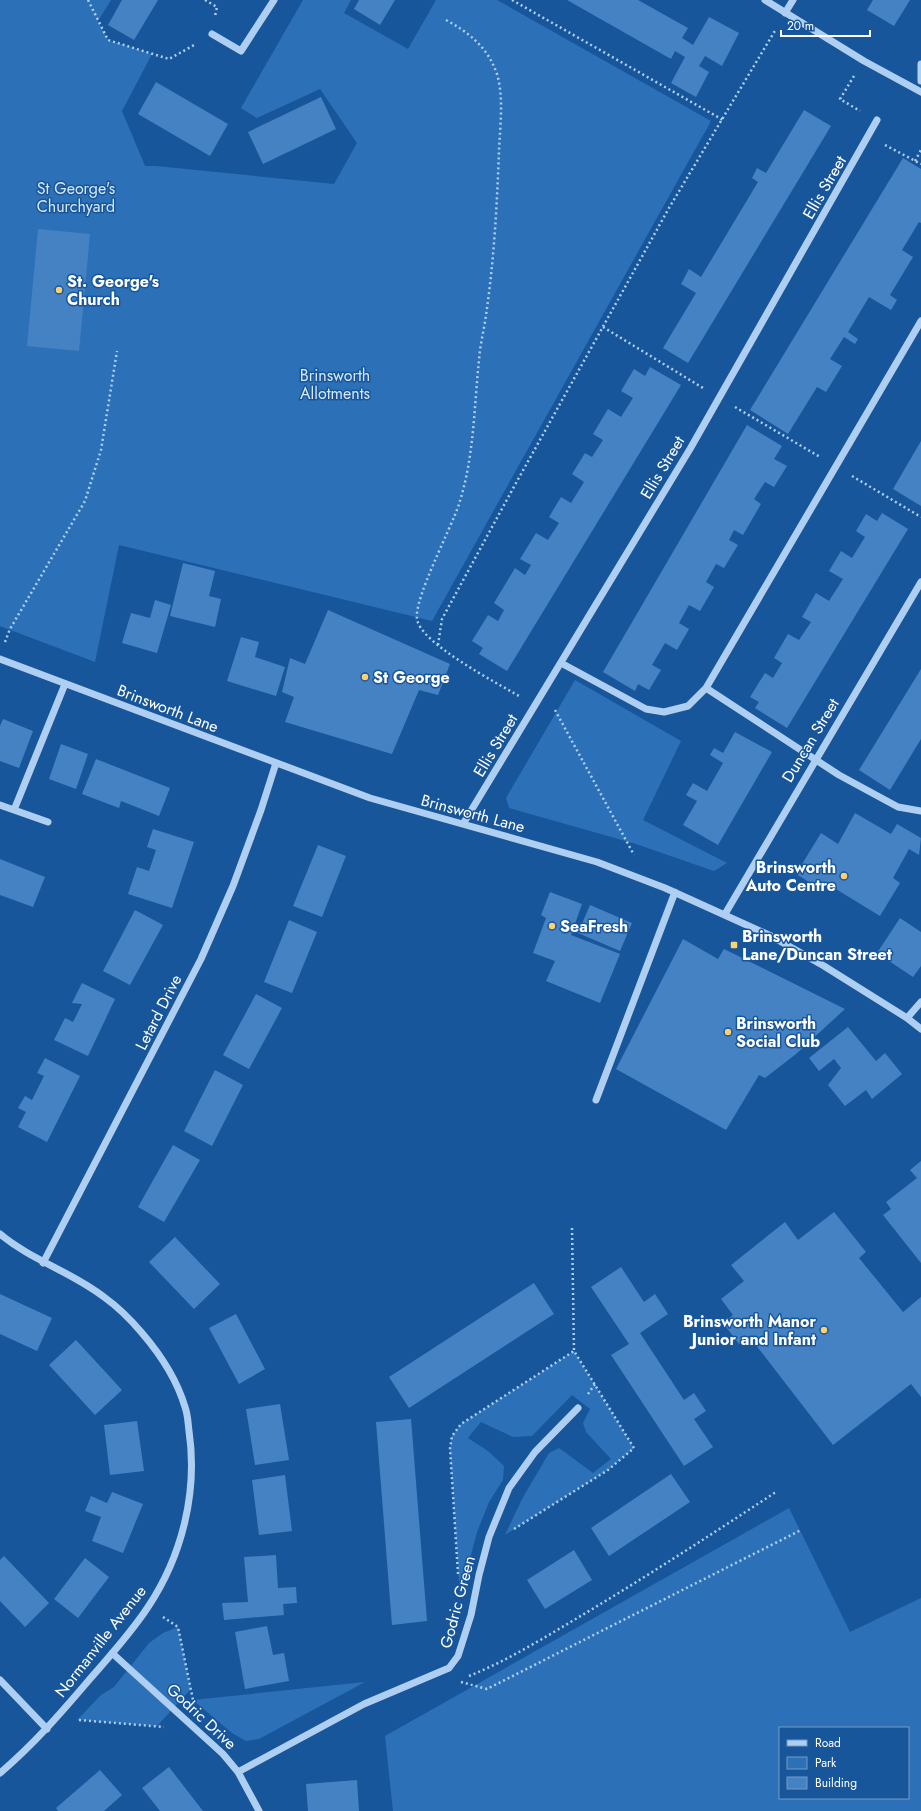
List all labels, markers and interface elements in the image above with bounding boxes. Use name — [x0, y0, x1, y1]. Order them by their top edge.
scale bar — [781, 12, 870, 38]
text: 20 m — [787, 17, 814, 35]
street label: Ellis Street — [797, 151, 852, 223]
park label: St George's Churchyard — [37, 177, 115, 218]
place label: St. George's Church — [67, 270, 159, 311]
marker: St. George's Church — [54, 285, 64, 295]
park label: Brinsworth Allotments — [300, 364, 370, 405]
street label: Ellis Street — [635, 431, 690, 503]
place label: St George — [373, 666, 450, 689]
marker: St George — [360, 672, 370, 682]
street label: Brinsworth Lane — [114, 679, 222, 738]
street label: Duncan Street — [776, 694, 845, 787]
street label: Ellis Street — [468, 709, 523, 781]
street label: Brinsworth Lane — [418, 789, 527, 838]
place label: Brinsworth Auto Centre — [745, 856, 836, 897]
marker: Brinsworth Auto Centre — [839, 871, 849, 881]
place label: SeaFresh — [560, 915, 628, 938]
marker: SeaFresh — [547, 921, 557, 931]
place label: Brinsworth Lane/Duncan Street — [742, 925, 893, 966]
marker: Brinsworth Lane/Duncan Street — [729, 940, 739, 950]
street label: Letard Drive — [130, 970, 187, 1054]
place label: Brinsworth Social Club — [736, 1012, 820, 1053]
marker: Brinsworth Social Club — [723, 1027, 733, 1037]
place label: Brinsworth Manor Junior and Infant — [683, 1310, 817, 1351]
marker: Brinsworth Manor Junior and Infant — [819, 1325, 829, 1335]
street label: Godric Green — [434, 1553, 481, 1651]
street label: Normanville Avenue — [49, 1580, 151, 1702]
street label: Godric Drive — [162, 1678, 242, 1755]
legend — [779, 1727, 909, 1799]
text: Road — [815, 1734, 841, 1752]
text: Park — [815, 1754, 837, 1772]
text: Building — [815, 1774, 857, 1792]

